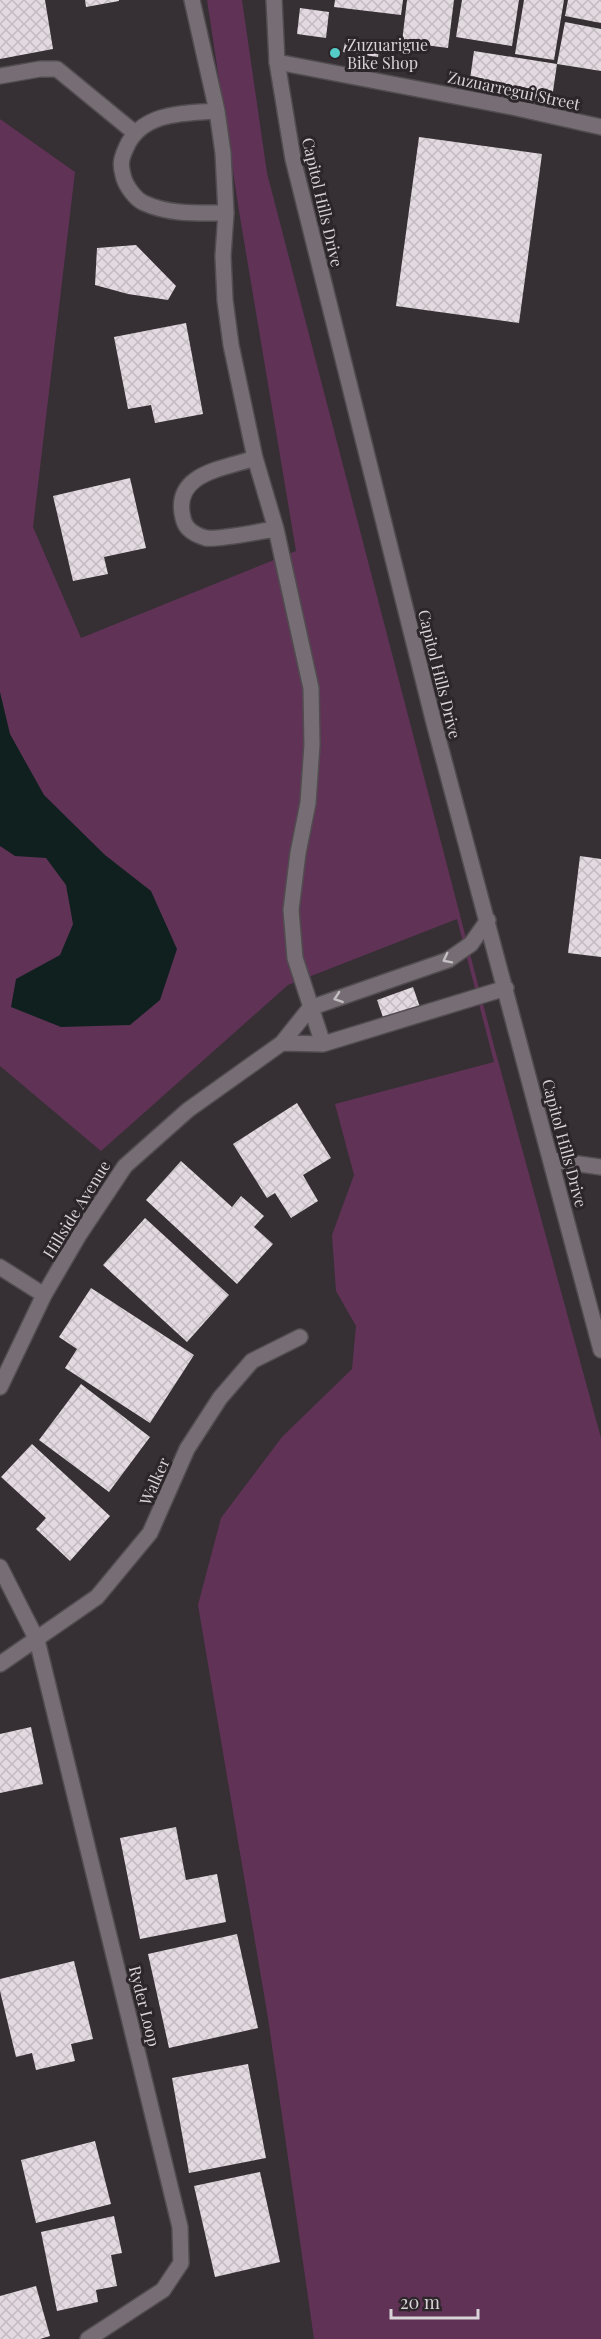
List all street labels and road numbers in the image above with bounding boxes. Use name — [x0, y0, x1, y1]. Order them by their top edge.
street label: Zuzuarregui Street — [446, 66, 583, 114]
street label: Capitol Hills Drive — [298, 135, 348, 269]
street label: Capitol Hills Drive — [414, 607, 466, 741]
street label: Capitol Hills Drive — [538, 1077, 592, 1209]
street label: Hillside Avenue — [38, 1156, 114, 1262]
street label: Walker — [134, 1454, 174, 1509]
street label: Ryder Loop — [125, 1963, 165, 2049]

